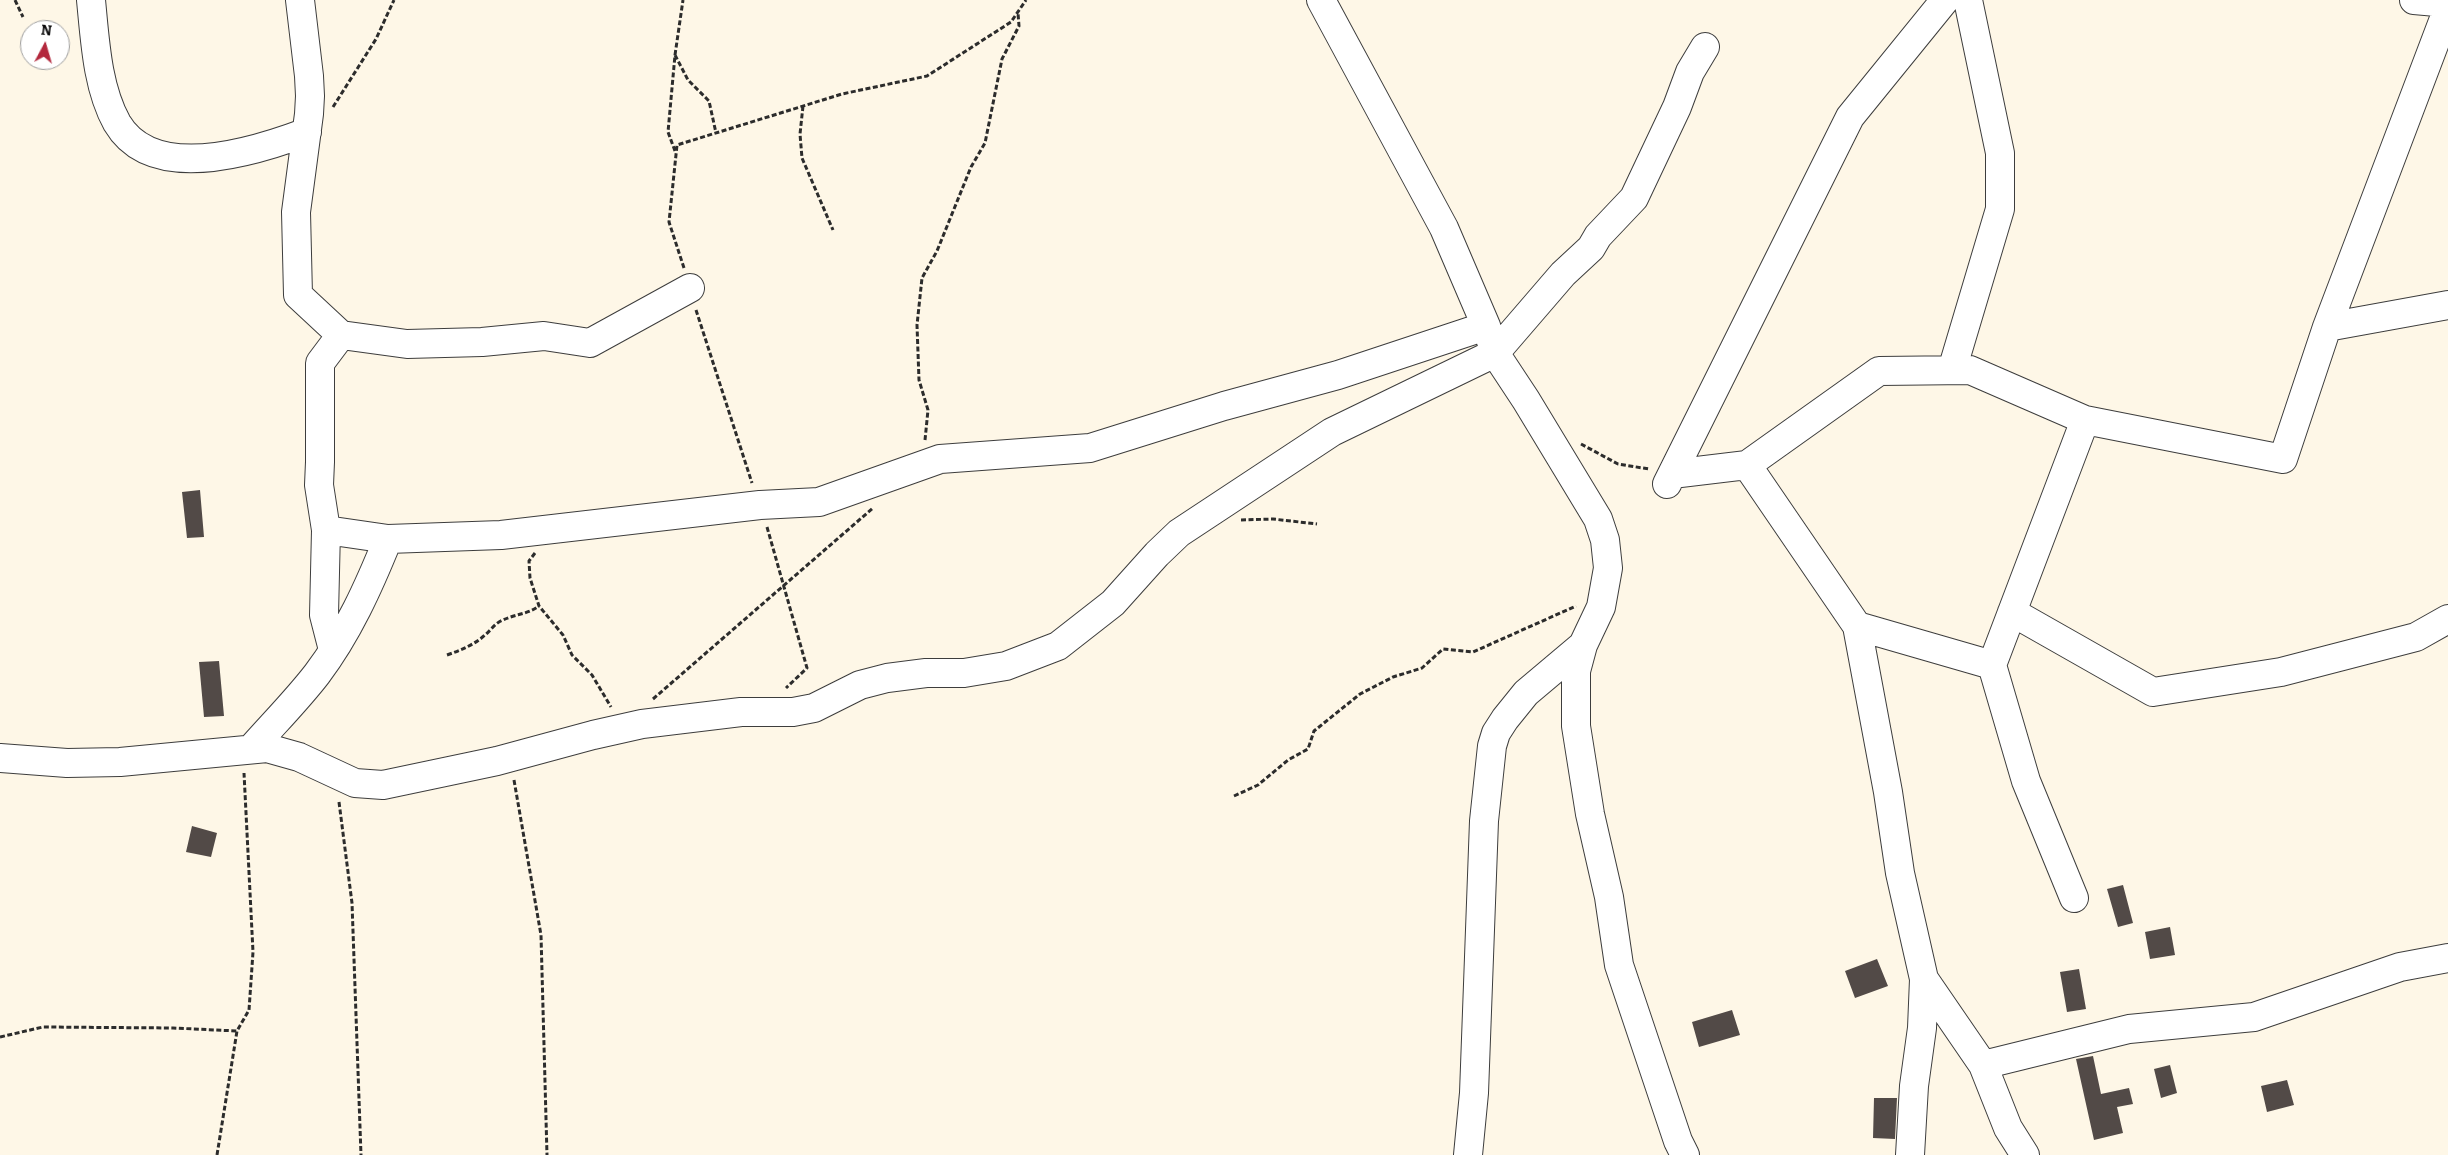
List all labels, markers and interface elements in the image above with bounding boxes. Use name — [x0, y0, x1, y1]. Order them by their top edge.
north arrow — [20, 20, 70, 70]
text: N — [40, 22, 53, 40]

